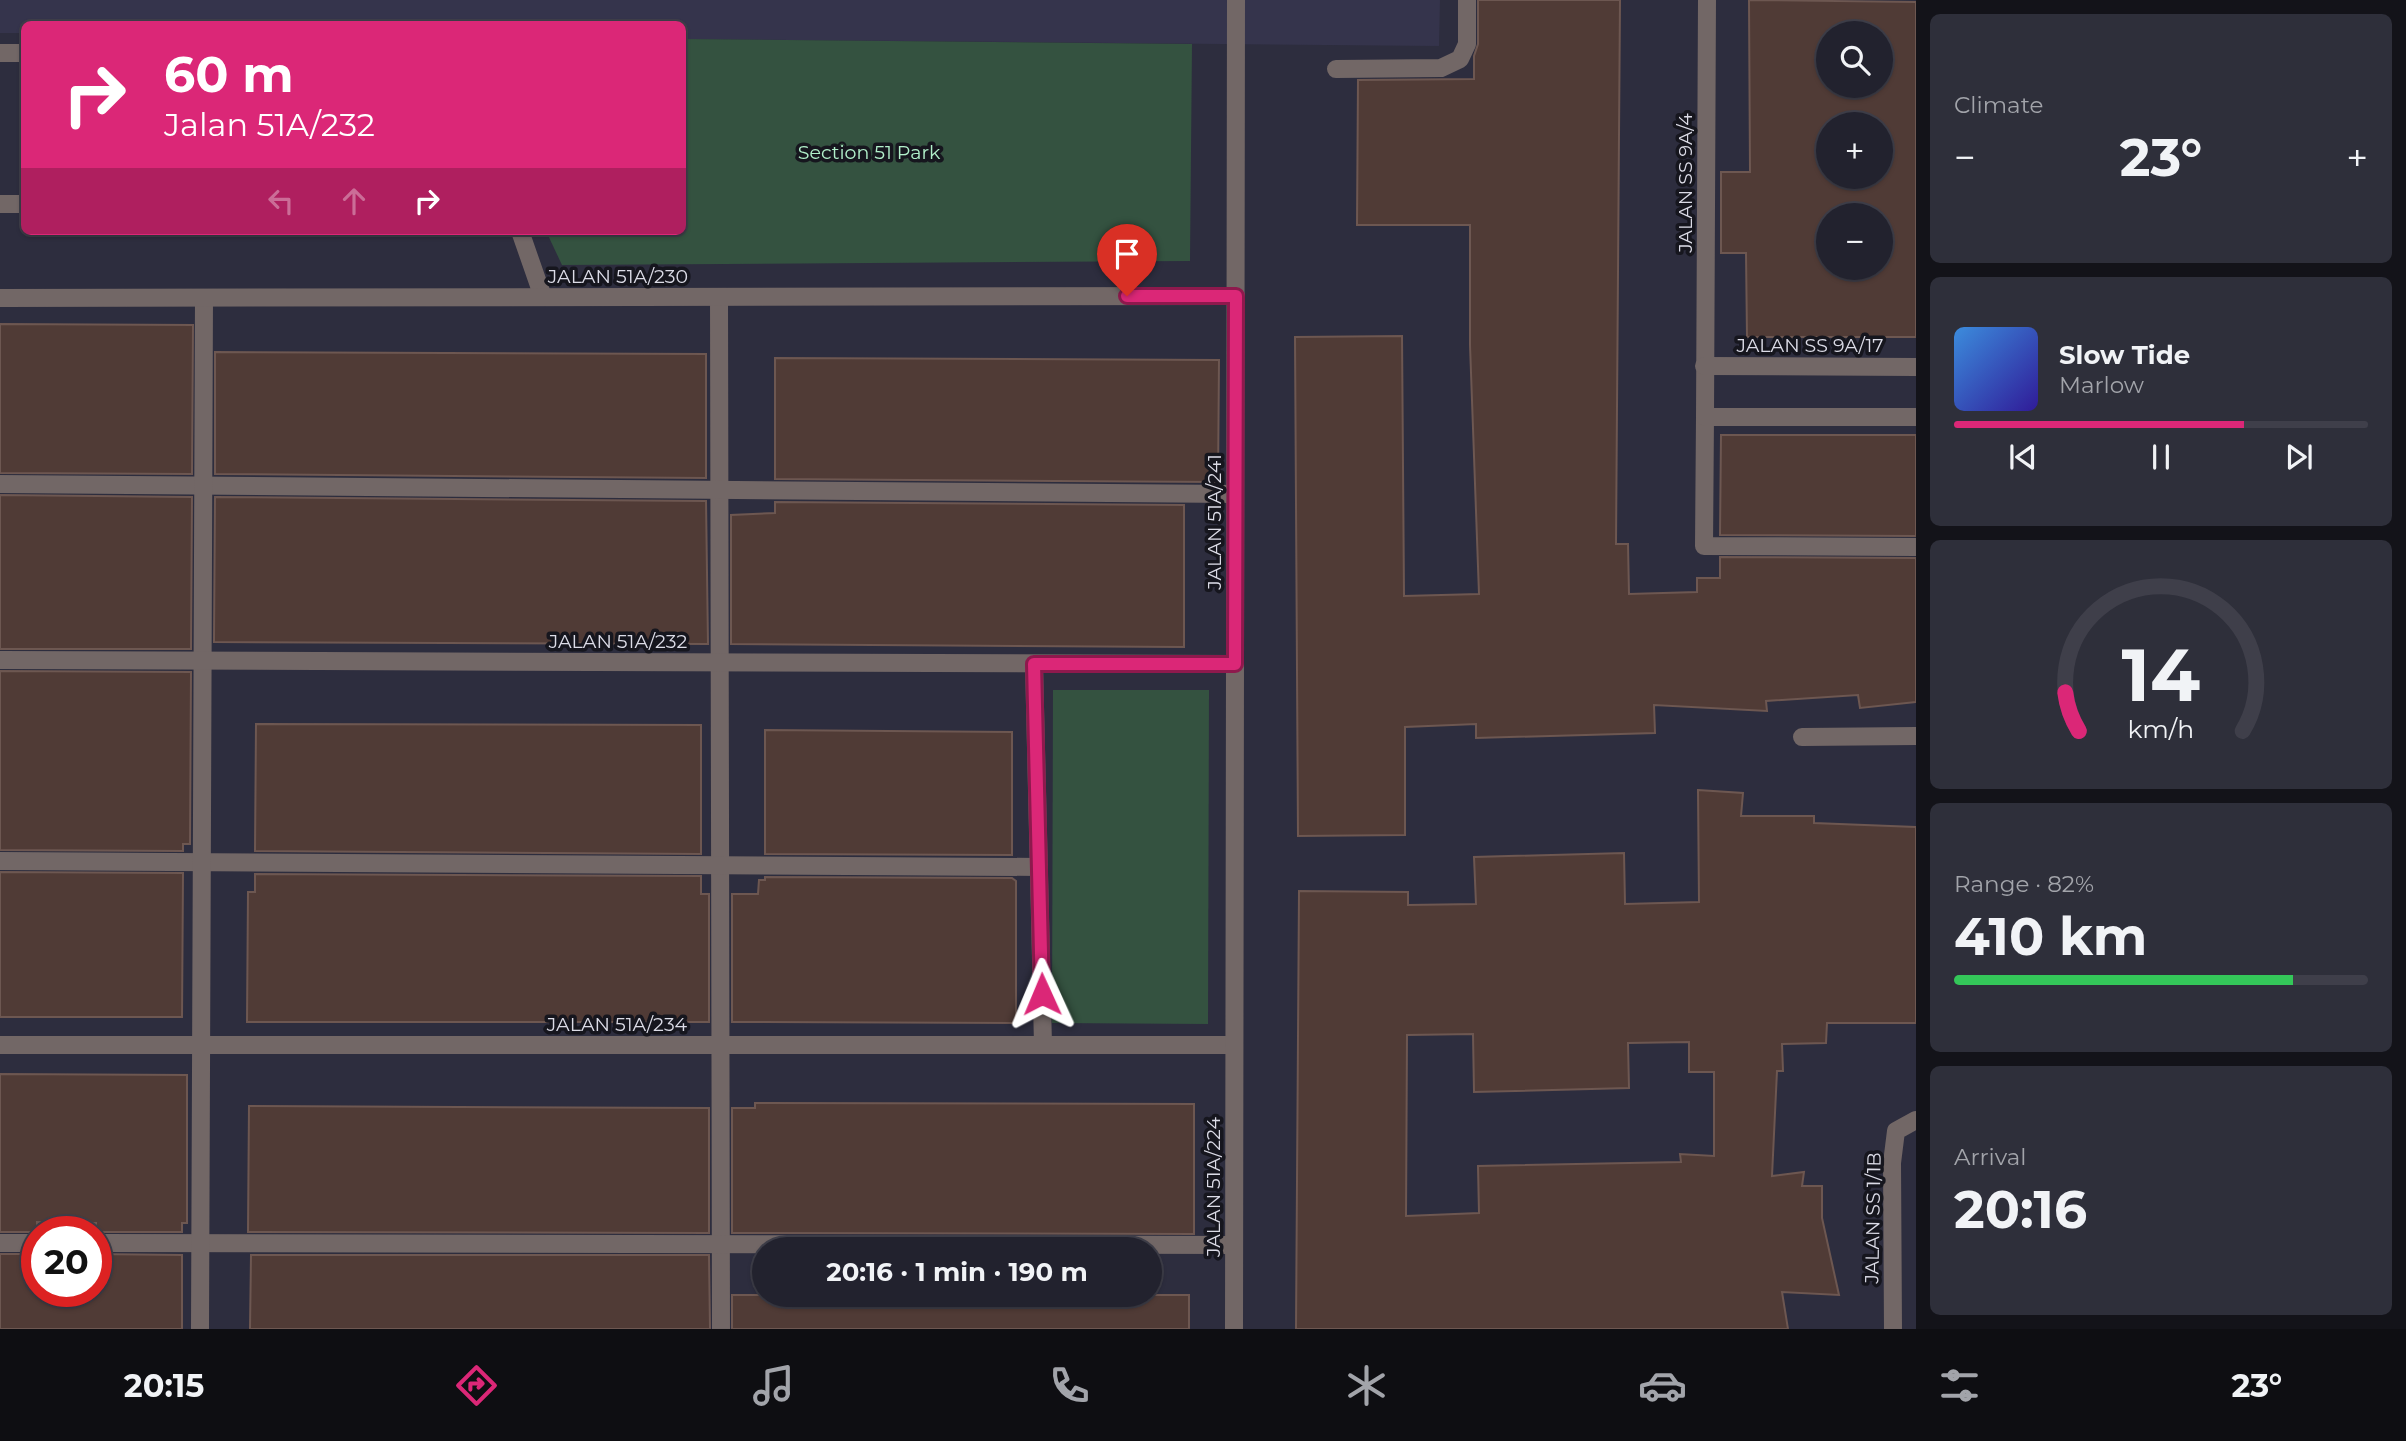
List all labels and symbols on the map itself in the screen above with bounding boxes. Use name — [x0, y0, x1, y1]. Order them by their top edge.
street label: JALAN SS 9A/4 — [1674, 113, 1697, 254]
park label: Section 51 Park — [798, 141, 941, 164]
pin — [1097, 224, 1157, 296]
street label: JALAN 51A/230 — [547, 265, 688, 288]
street label: JALAN SS 9A/17 — [1735, 334, 1884, 357]
street label: JALAN 51A/241 — [1203, 454, 1226, 591]
street label: JALAN 51A/232 — [548, 630, 687, 653]
position arrow — [1005, 957, 1079, 1031]
street label: JALAN 51A/234 — [546, 1013, 688, 1036]
street label: JALAN 51A/224 — [1202, 1117, 1225, 1258]
street label: JALAN SS 1/1B — [1860, 1152, 1886, 1285]
speed limit sign: 20 — [21, 1216, 112, 1307]

